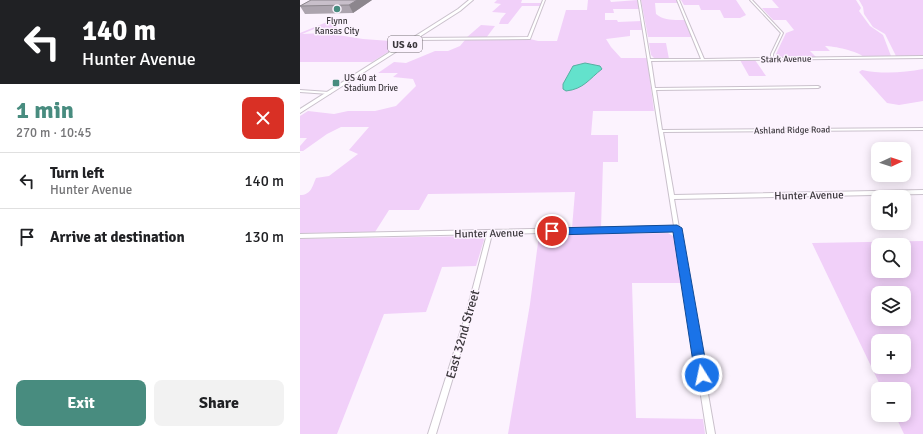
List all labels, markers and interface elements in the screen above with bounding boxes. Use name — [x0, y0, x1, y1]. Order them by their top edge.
marker: Flynn Kansas City — [332, 4, 342, 14]
text: 140 m — [82, 14, 156, 48]
icon: left — [16, 16, 68, 68]
place label: Flynn Kansas City — [315, 16, 360, 37]
road number: US 40 — [388, 36, 422, 52]
text: Hunter Avenue — [82, 48, 196, 70]
street label: Stark Avenue — [761, 54, 812, 65]
place label: US 40 at Stadium Drive — [344, 73, 399, 94]
marker: US 40 at Stadium Drive — [331, 78, 341, 88]
text: 1 min — [16, 95, 74, 125]
button: close — [242, 97, 284, 139]
street label: Ashland Ridge Road — [754, 124, 830, 137]
text: 270 m · 10:45 — [16, 125, 92, 141]
north arrow — [871, 142, 911, 182]
map controls — [871, 142, 911, 422]
text: Turn left — [50, 164, 104, 182]
icon: left — [16, 170, 38, 192]
text: 140 m — [244, 172, 284, 190]
text: Hunter Avenue — [50, 182, 132, 198]
street label: Hunter Avenue — [774, 188, 844, 203]
button: sound — [871, 190, 911, 230]
pin — [535, 214, 569, 248]
icon: arrive — [541, 220, 563, 242]
icon: arrive — [16, 226, 38, 248]
street label: Hunter Avenue — [454, 226, 524, 241]
text: Arrive at destination — [50, 228, 185, 246]
text: 130 m — [244, 228, 284, 246]
button: search — [871, 238, 911, 278]
button: layers — [871, 286, 911, 326]
street label: East 32nd Street — [443, 288, 483, 381]
button: + — [871, 334, 911, 374]
position arrow — [681, 354, 723, 396]
button: Exit — [16, 380, 146, 426]
button: Share — [154, 380, 284, 426]
button: − — [871, 382, 911, 422]

